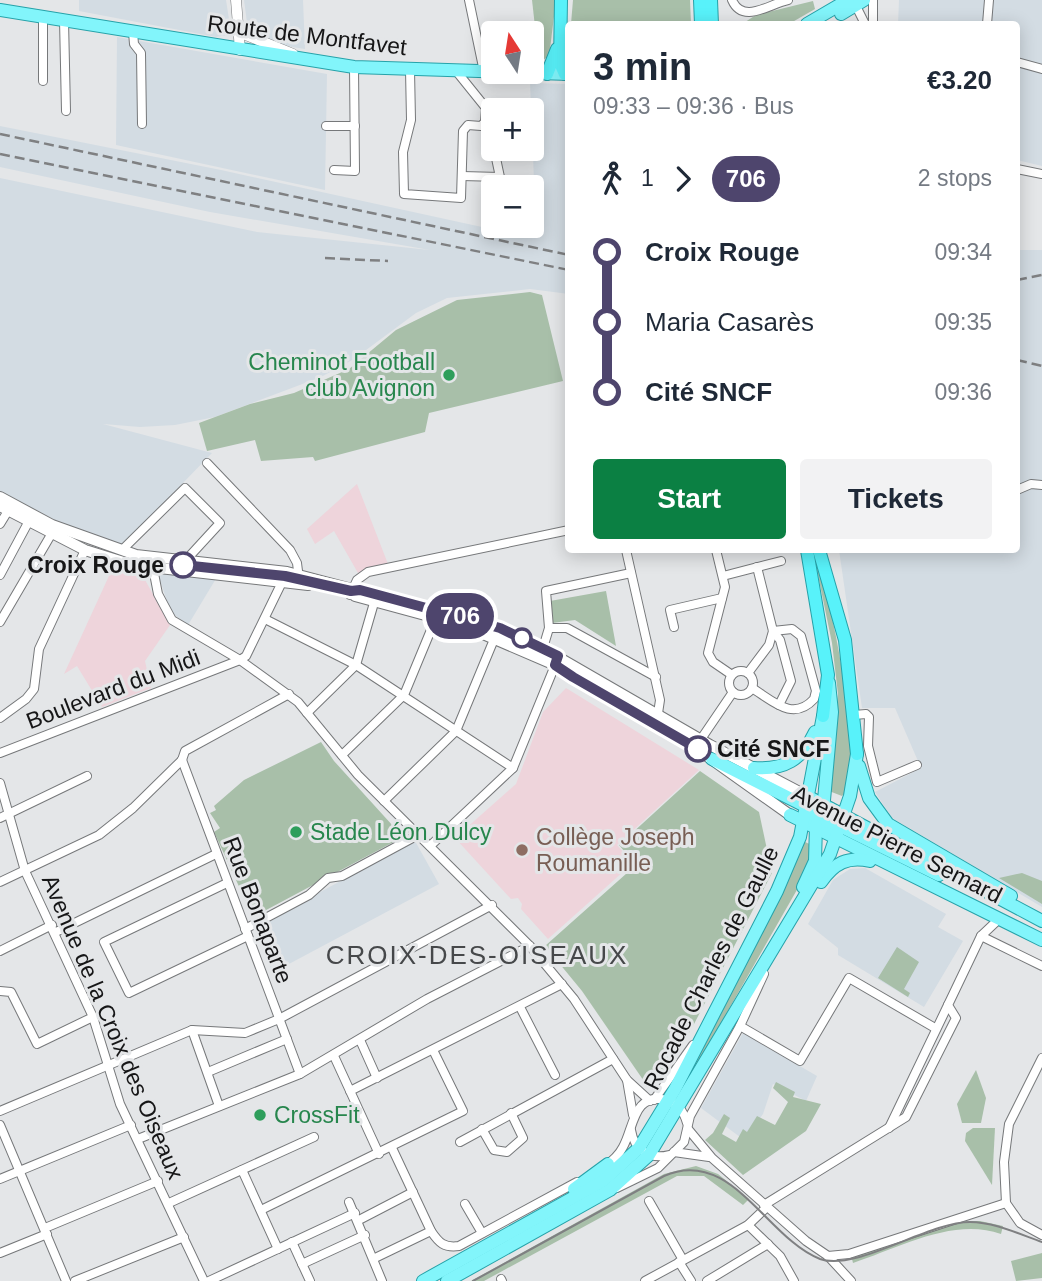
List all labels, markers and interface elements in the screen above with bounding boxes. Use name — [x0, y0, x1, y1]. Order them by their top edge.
street label: Route de Montfavet — [206, 10, 409, 60]
north arrow — [481, 21, 544, 84]
map controls — [481, 21, 544, 238]
text: 3 min — [593, 46, 692, 88]
text: €3.20 — [927, 65, 992, 95]
text: 09:33 – 09:36 · Bus — [593, 93, 794, 119]
button: + — [481, 98, 544, 161]
icon: walk — [593, 160, 631, 198]
icon: forward — [664, 160, 702, 198]
text: 1 — [641, 165, 654, 191]
text: 706 — [726, 165, 766, 192]
text: 2 stops — [918, 165, 992, 191]
button: − — [481, 175, 544, 238]
text: Croix Rouge — [645, 237, 800, 267]
text: 09:34 — [934, 239, 992, 265]
text: Maria Casarès — [645, 307, 814, 337]
text: 09:35 — [934, 309, 992, 335]
place label: Cheminot Football club Avignon — [248, 349, 435, 401]
marker: Cheminot Football club Avignon — [441, 367, 457, 383]
text: Cité SNCF — [645, 377, 772, 407]
text: 09:36 — [934, 379, 992, 405]
button: Start — [593, 459, 786, 539]
button: Tickets — [800, 459, 992, 539]
place label: Croix Rouge — [27, 552, 164, 578]
marker: Croix Rouge — [170, 552, 196, 578]
line badge: 706 — [420, 593, 500, 639]
text: 706 — [440, 602, 480, 629]
unlabelled marker — [512, 628, 532, 648]
street label: Boulevard du Midi — [22, 644, 204, 734]
marker: Cité SNCF — [685, 736, 711, 762]
place label: Cité SNCF — [717, 736, 829, 762]
street label: Avenue Pierre Semard — [788, 780, 1006, 908]
place label: Stade Léon Dulcy — [310, 819, 492, 845]
marker: Stade Léon Dulcy — [288, 824, 304, 840]
place label: Collège Joseph Roumanille — [536, 824, 695, 876]
street label: Rue Bonaparte — [218, 833, 298, 987]
marker: Collège Joseph Roumanille — [514, 842, 530, 858]
street label: Rocade Charles de Gaulle — [638, 842, 784, 1094]
street label: Avenue de la Croix des Oiseaux — [37, 871, 189, 1184]
district label: CROIX-DES-OISEAUX — [326, 940, 628, 970]
place label: CrossFit — [274, 1102, 360, 1128]
marker: CrossFit — [252, 1107, 268, 1123]

